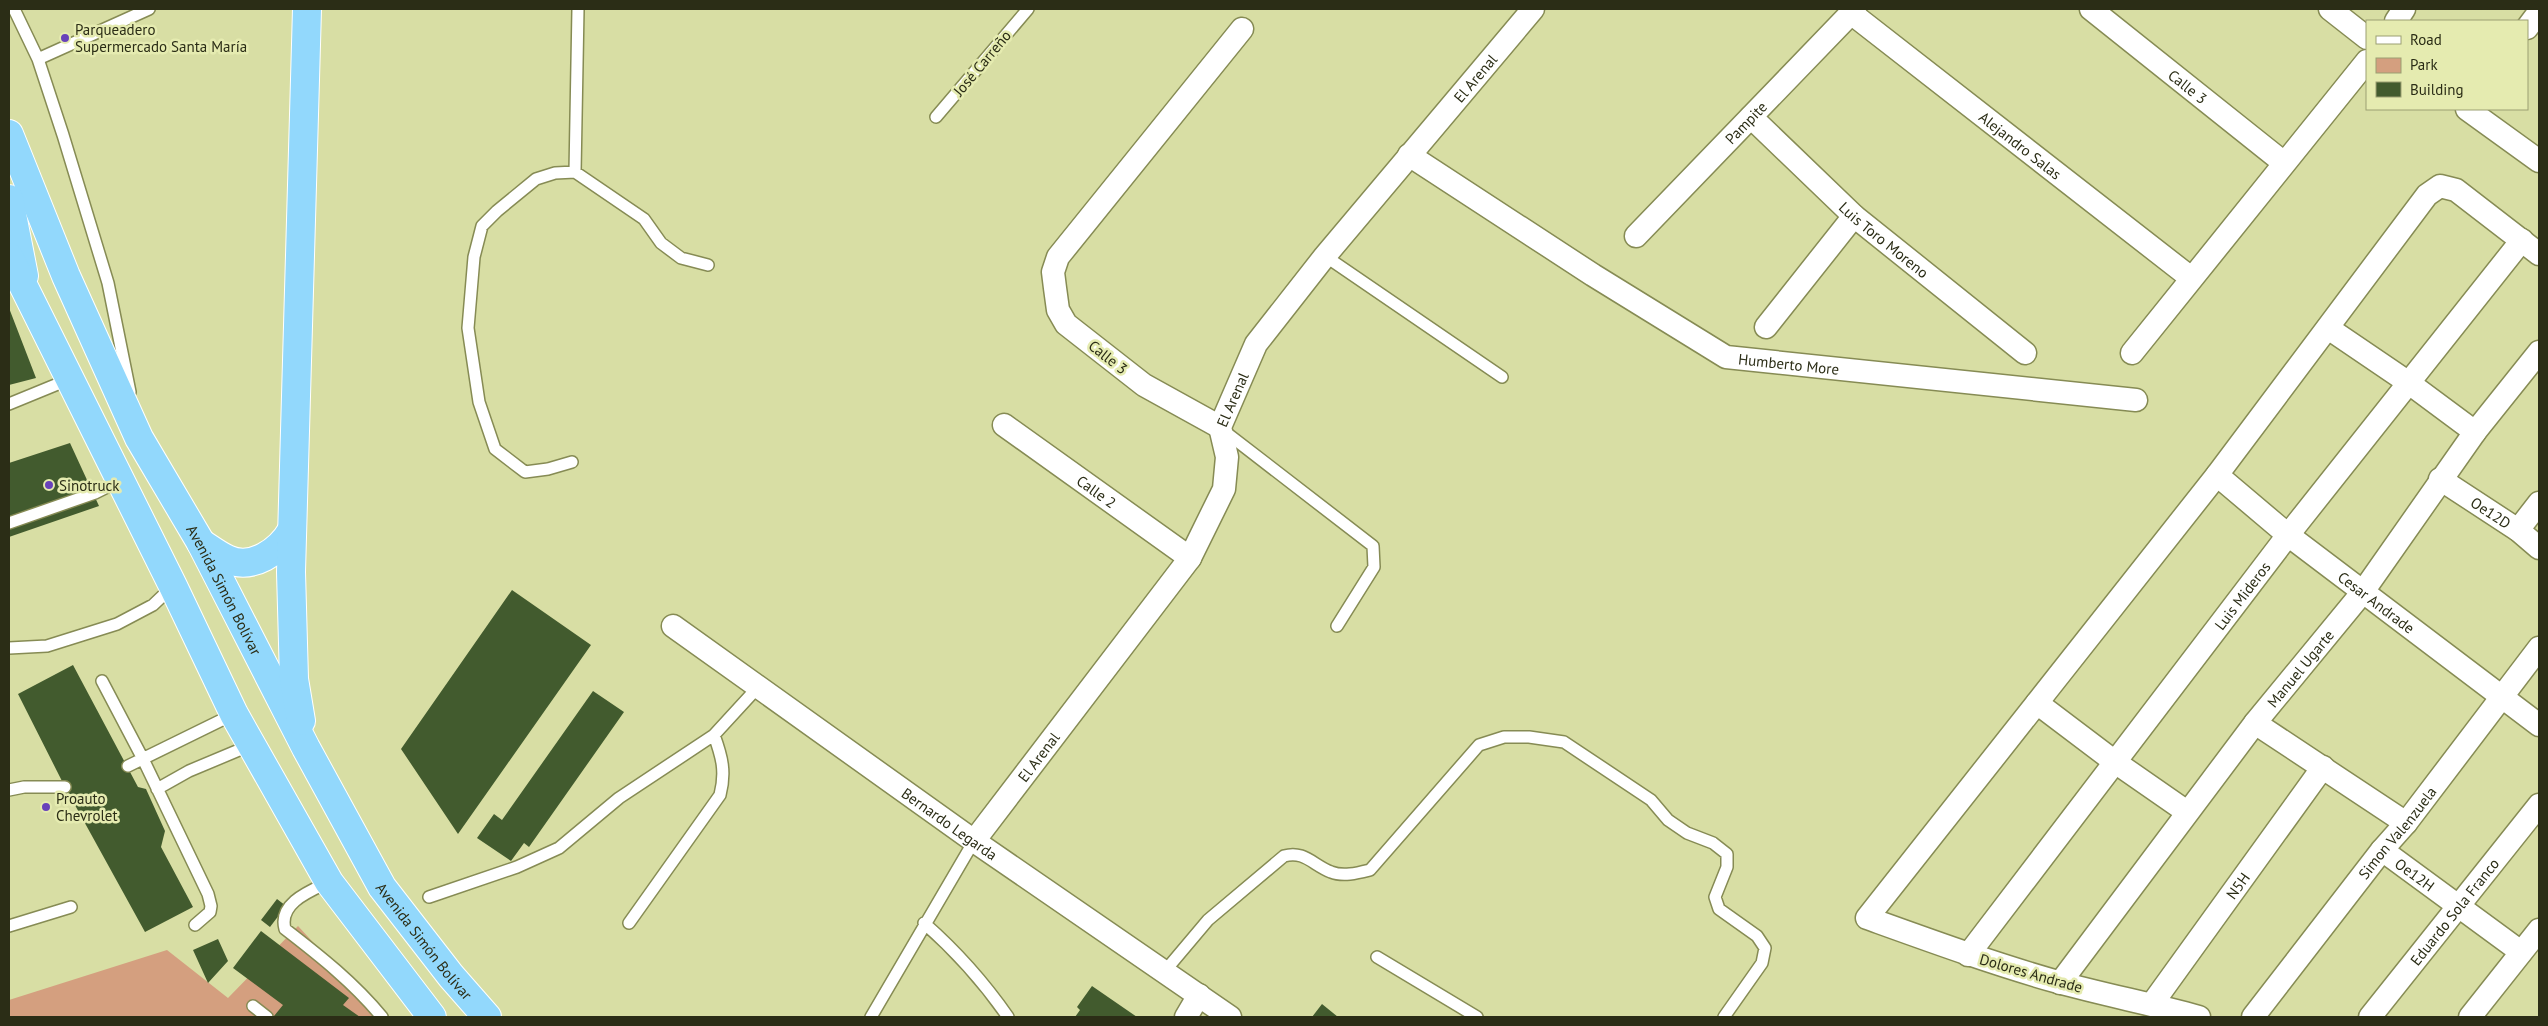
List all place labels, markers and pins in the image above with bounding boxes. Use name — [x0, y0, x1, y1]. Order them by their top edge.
place label: Parqueadero Supermercado Santa María — [75, 20, 247, 56]
marker: Parqueadero Supermercado Santa María — [59, 32, 71, 44]
place label: Sinotruck — [59, 476, 120, 495]
marker: Sinotruck — [43, 479, 55, 491]
place label: Proauto Chevrolet — [56, 789, 118, 825]
marker: Proauto Chevrolet — [40, 801, 52, 813]

